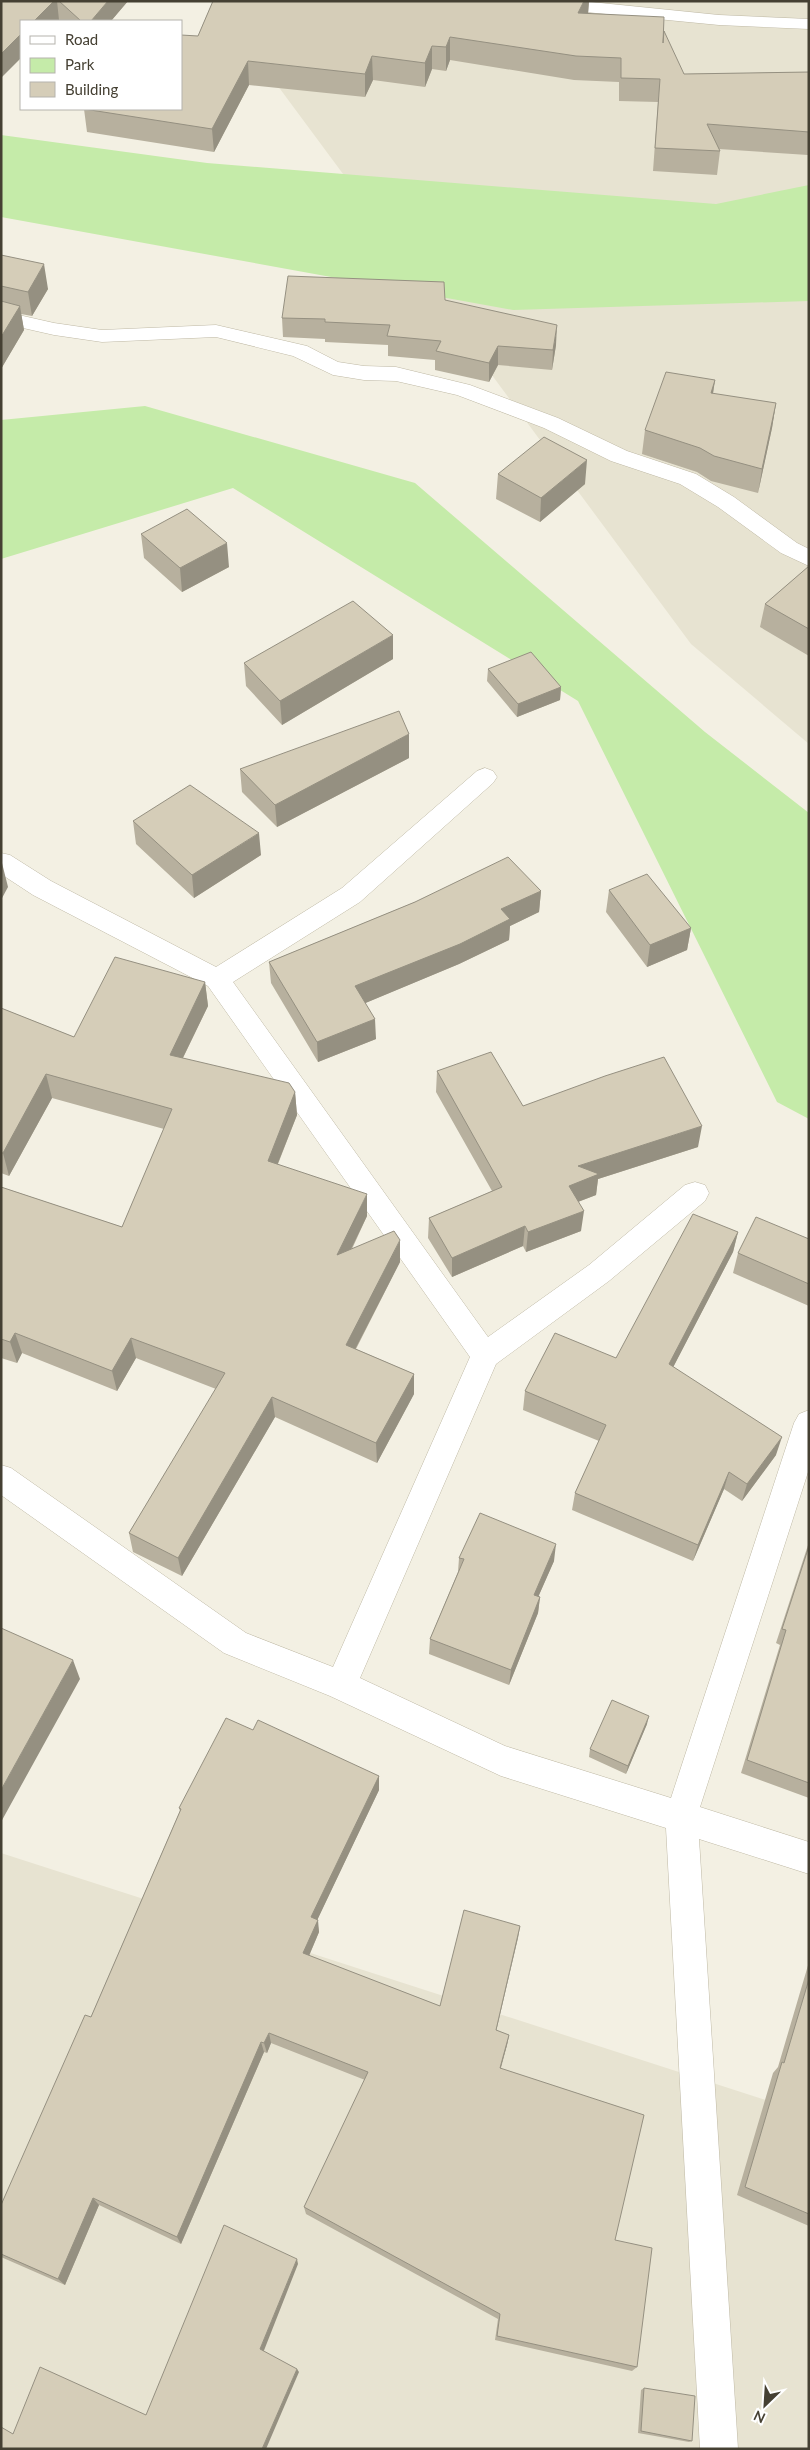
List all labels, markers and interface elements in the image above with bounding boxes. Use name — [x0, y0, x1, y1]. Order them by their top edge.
legend — [20, 20, 182, 110]
text: Road — [65, 30, 98, 48]
text: Park — [65, 55, 95, 73]
text: Building — [65, 80, 118, 98]
north arrow — [740, 2380, 790, 2430]
text: N — [751, 2407, 768, 2427]

